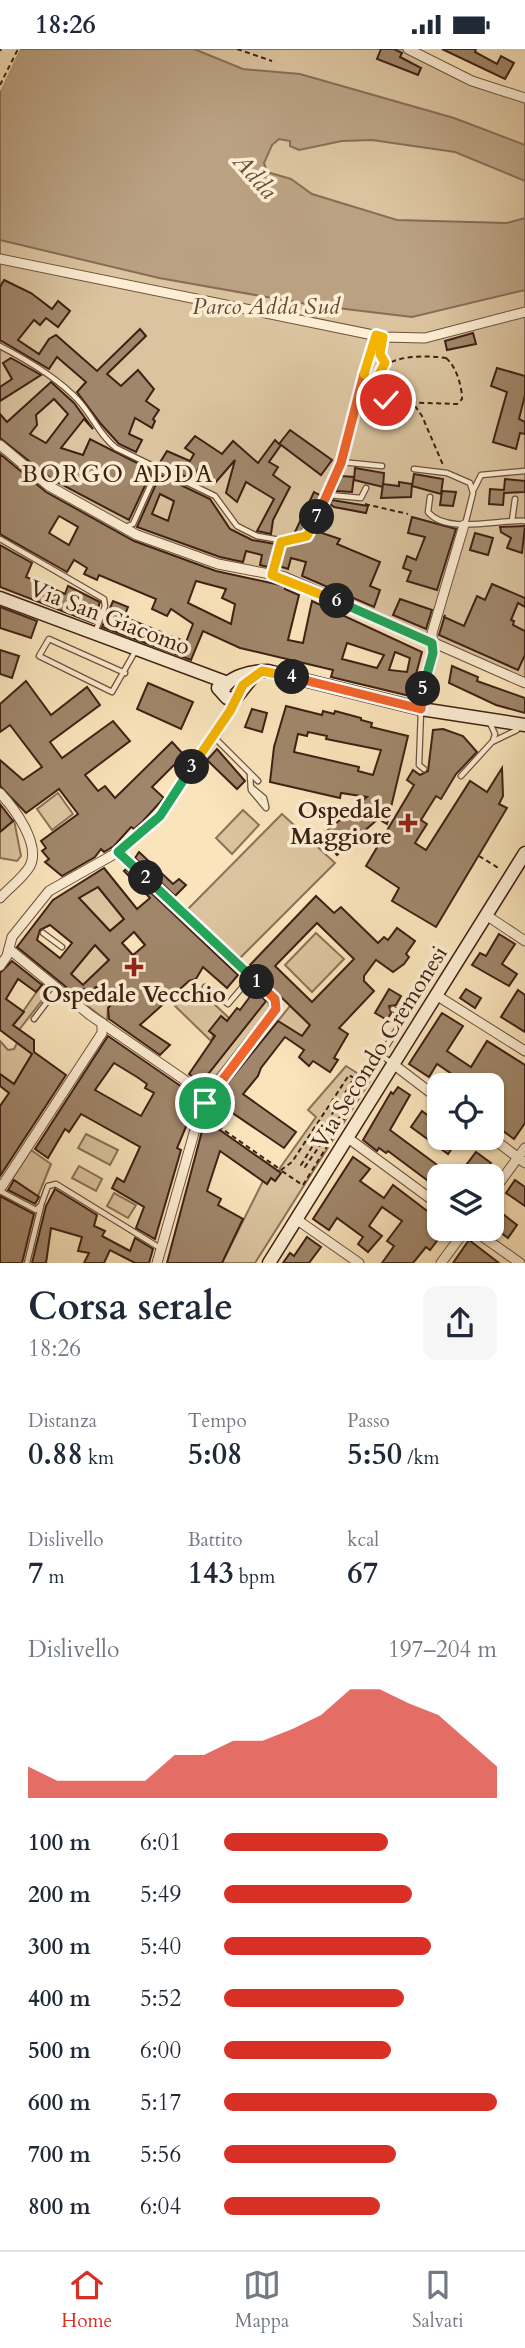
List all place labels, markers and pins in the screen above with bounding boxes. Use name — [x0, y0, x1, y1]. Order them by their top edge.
pin — [356, 370, 416, 430]
pin: 7 — [300, 499, 334, 535]
pin: 6 — [320, 583, 354, 619]
pin: 4 — [274, 659, 310, 695]
pin: 5 — [406, 671, 440, 707]
pin: 3 — [174, 749, 210, 785]
place label: Ospedale Maggiore — [290, 795, 392, 852]
marker: Ospedale Maggiore — [398, 813, 418, 833]
pin: 2 — [128, 861, 164, 895]
marker: Ospedale Vecchio — [124, 957, 144, 977]
pin: 1 — [240, 965, 274, 999]
place label: Ospedale Vecchio — [42, 979, 226, 1010]
pin — [175, 1073, 235, 1133]

